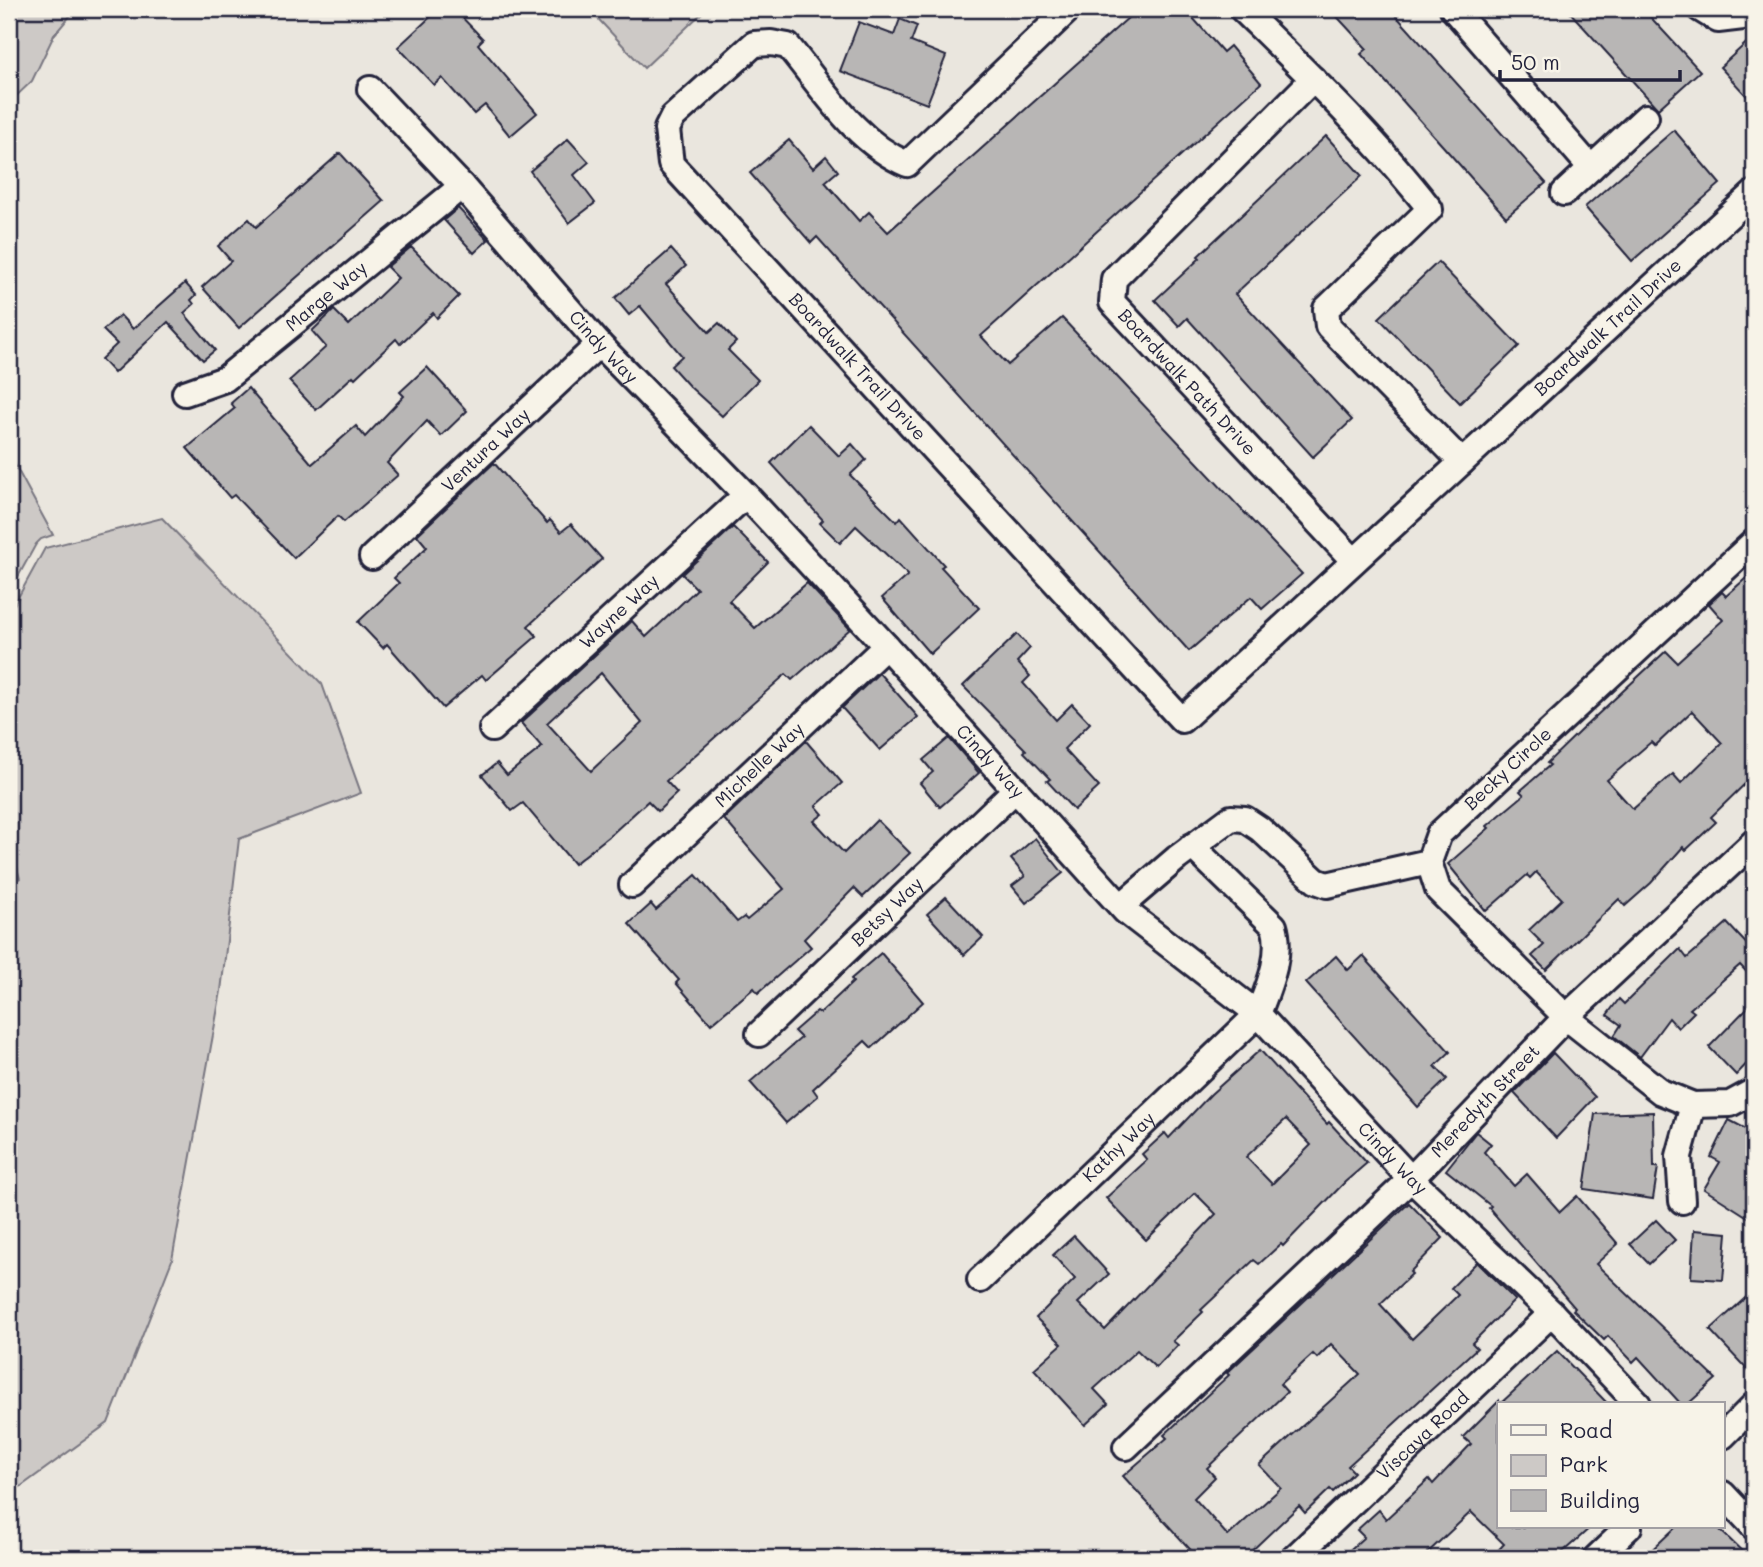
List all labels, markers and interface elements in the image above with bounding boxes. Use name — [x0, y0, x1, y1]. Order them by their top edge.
scale bar — [1500, 38, 1681, 82]
text: 50 m — [1511, 48, 1560, 75]
street label: Boardwalk Trail Drive — [1528, 253, 1686, 401]
street label: Marge Way — [280, 255, 371, 336]
street label: Boardwalk Trail Drive — [784, 287, 932, 445]
street label: Boardwalk Path Drive — [1113, 303, 1262, 460]
street label: Cindy Way — [564, 305, 644, 388]
street label: Ventura Way — [436, 402, 534, 497]
street label: Wayne Way — [574, 568, 663, 654]
street label: Michelle Way — [709, 716, 809, 812]
street label: Cindy Way — [951, 719, 1030, 803]
street label: Becky Circle — [1458, 722, 1556, 815]
street label: Betsy Way — [845, 871, 928, 951]
street label: Meredyth Street — [1425, 1039, 1545, 1162]
street label: Kathy Way — [1077, 1106, 1160, 1187]
street label: Cindy Way — [1353, 1116, 1433, 1199]
street label: Viscaya Road — [1371, 1385, 1474, 1484]
legend — [1497, 1402, 1724, 1528]
text: Road — [1560, 1416, 1612, 1443]
text: Park — [1560, 1450, 1608, 1477]
text: Building — [1560, 1486, 1640, 1513]

